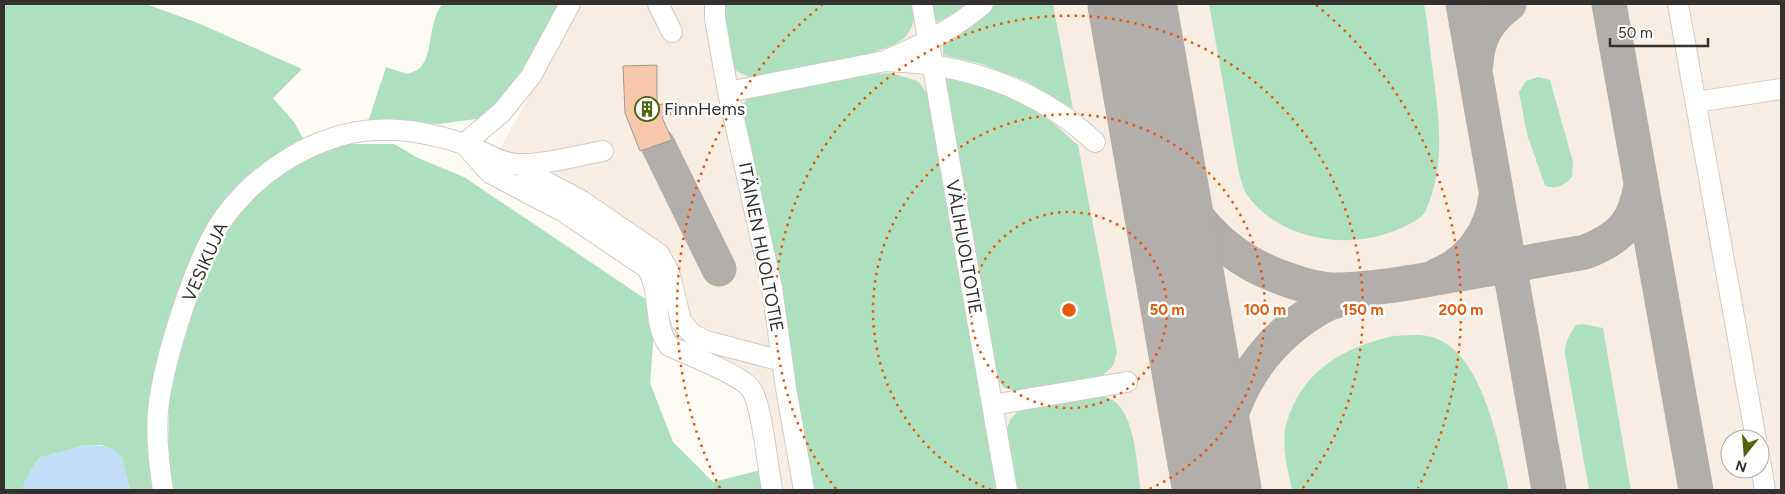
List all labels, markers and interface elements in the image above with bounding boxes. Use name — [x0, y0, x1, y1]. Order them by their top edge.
scale bar — [1610, 15, 1708, 47]
text: 50 m — [1618, 24, 1653, 42]
building icon: FinnHems — [634, 96, 660, 122]
place label: FinnHems — [664, 98, 745, 120]
street label: ITÄINEN HUOLTOTIE — [734, 160, 788, 334]
street label: VÄLIHUOLTOTIE — [941, 178, 987, 316]
street label: VESIKUJA — [178, 219, 232, 305]
centre of rings — [1060, 301, 1078, 319]
text: 50 m — [1149, 301, 1185, 319]
text: 100 m — [1244, 301, 1286, 319]
text: 150 m — [1342, 301, 1384, 319]
text: 200 m — [1439, 301, 1483, 319]
north arrow — [1720, 429, 1770, 479]
text: N — [1734, 456, 1749, 476]

